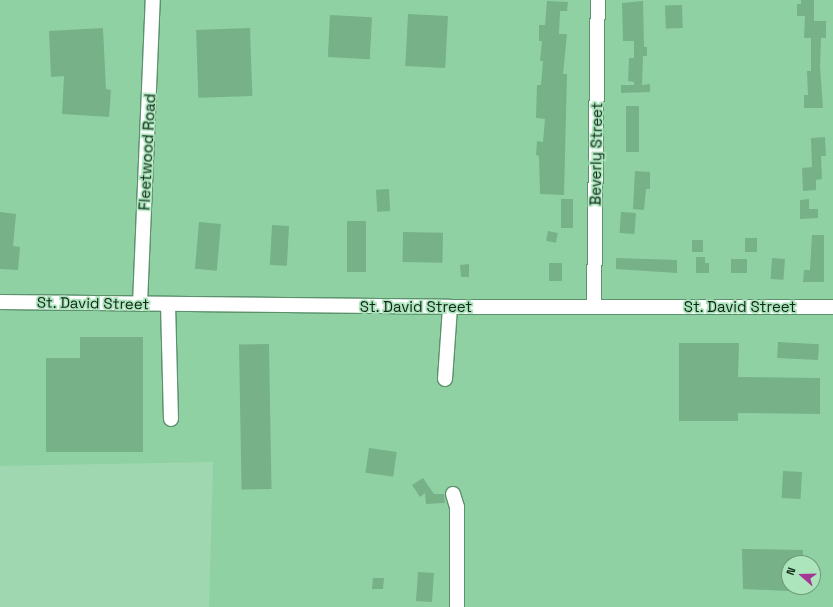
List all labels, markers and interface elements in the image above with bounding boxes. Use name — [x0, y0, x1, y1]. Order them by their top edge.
street label: Fleetwood Road — [135, 93, 159, 211]
street label: Beverly Street — [586, 102, 606, 206]
street label: St. David Street — [36, 293, 150, 313]
street label: St. David Street — [359, 298, 473, 316]
street label: St. David Street — [683, 298, 797, 316]
north arrow — [781, 555, 821, 595]
text: N — [783, 565, 799, 577]

